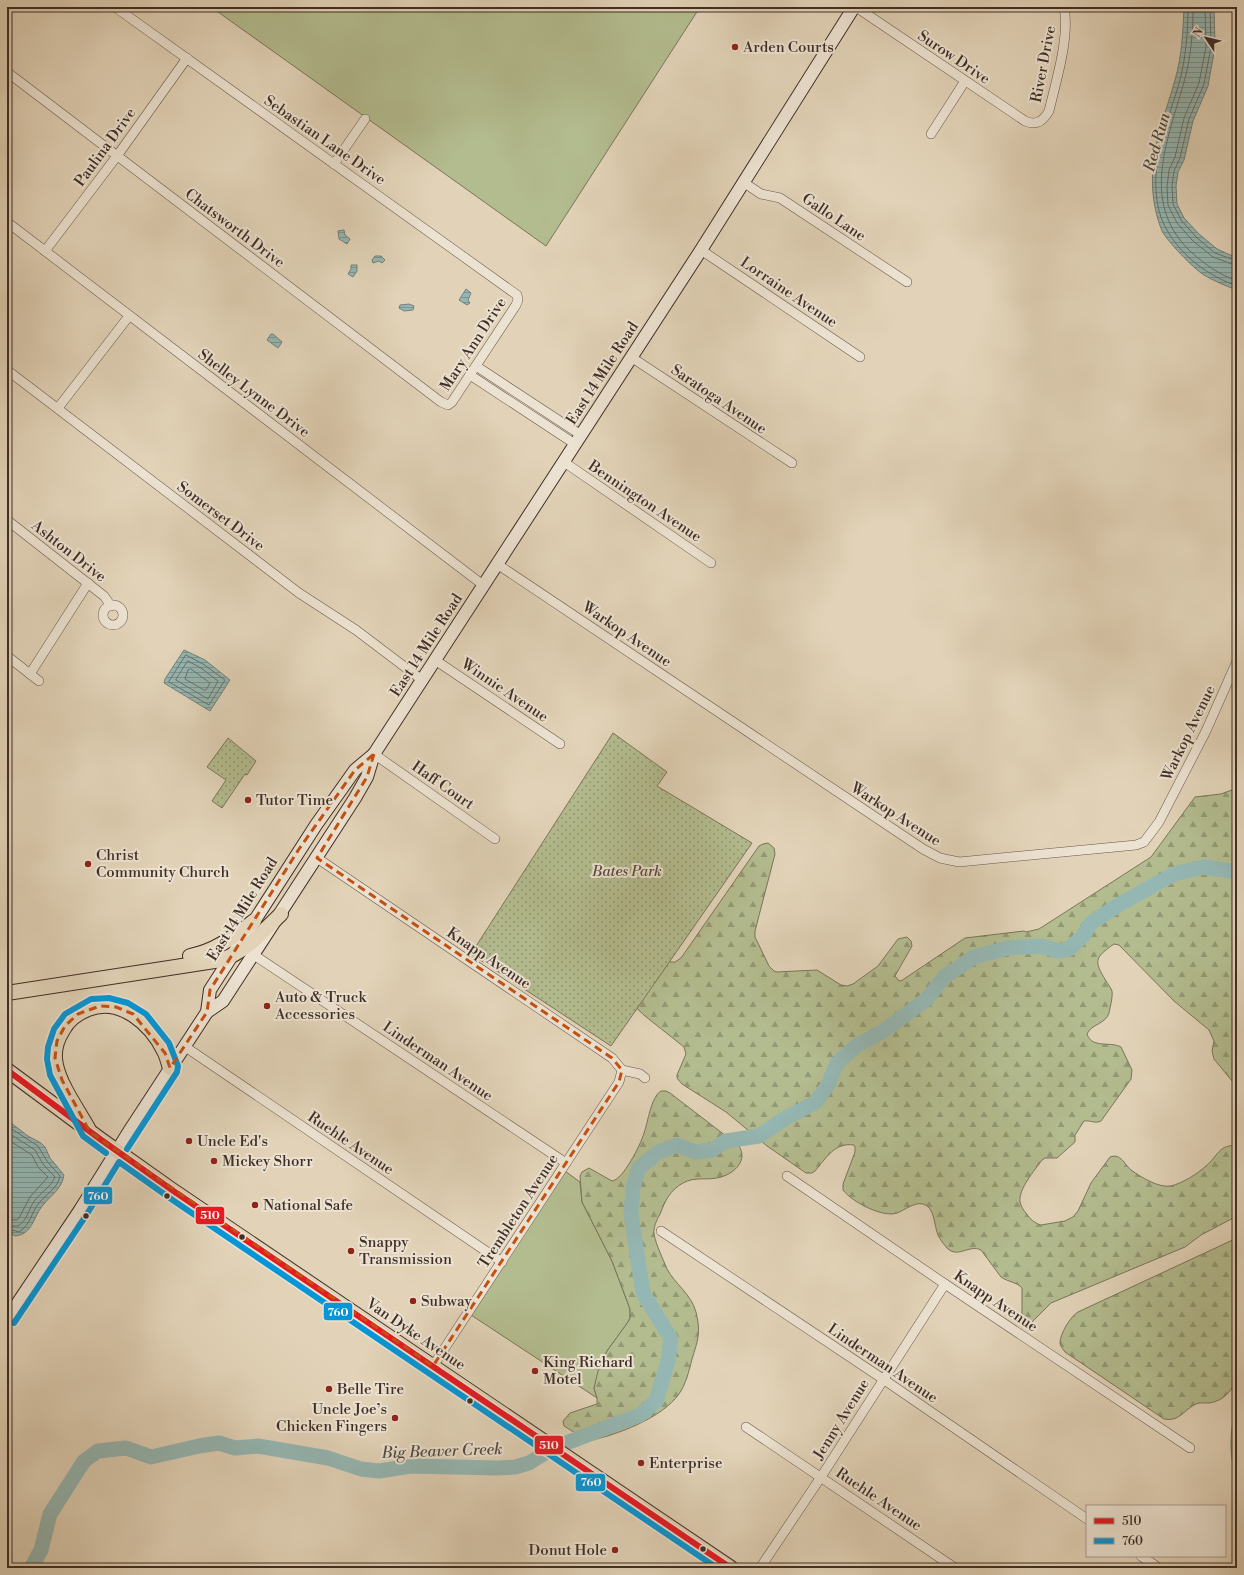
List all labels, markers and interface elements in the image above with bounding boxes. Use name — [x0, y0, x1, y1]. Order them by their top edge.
north arrow — [1186, 18, 1226, 58]
street label: River Drive — [1027, 24, 1060, 104]
text: N — [1190, 25, 1207, 40]
street label: Surow Drive — [914, 26, 994, 89]
place label: Arden Courts — [742, 38, 834, 57]
marker: Arden Courts — [730, 42, 740, 52]
street label: Sebastian Lane Drive — [260, 91, 389, 190]
street label: Paulina Drive — [70, 104, 140, 190]
water label: Red Run — [1139, 110, 1175, 175]
street label: Chatsworth Drive — [181, 185, 288, 272]
street label: Gallo Lane — [798, 189, 869, 246]
street label: Lorraine Avenue — [737, 253, 841, 332]
street label: Mary Ann Drive — [436, 294, 511, 395]
street label: East 14 Mile Road — [562, 318, 643, 428]
street label: Shelley Lynne Drive — [194, 345, 314, 442]
street label: Saratoga Avenue — [667, 360, 770, 439]
street label: Bennington Avenue — [584, 456, 705, 546]
street label: Somerset Drive — [173, 477, 268, 556]
street label: Ashton Drive — [27, 516, 110, 586]
street label: East 14 Mile Road — [386, 590, 467, 700]
street label: Warkop Avenue — [578, 597, 675, 671]
street label: Winnie Avenue — [457, 654, 552, 727]
street label: Warkop Avenue — [1157, 682, 1220, 785]
street label: Haff Court — [408, 757, 478, 814]
street label: Warkop Avenue — [846, 778, 944, 851]
place label: Tutor Time — [256, 791, 333, 810]
marker: Tutor Time — [243, 795, 253, 805]
place label: Christ Community Church — [96, 846, 230, 882]
street label: East 14 Mile Road — [203, 853, 282, 965]
marker: Christ Community Church — [83, 859, 93, 869]
park label: Bates Park — [591, 862, 662, 881]
street label: Knapp Avenue — [443, 923, 534, 994]
place label: Auto & Truck Accessories — [274, 988, 367, 1024]
marker: Auto & Truck Accessories — [262, 1001, 272, 1011]
street label: Linderman Avenue — [379, 1017, 496, 1105]
street label: Ruehle Avenue — [304, 1108, 397, 1179]
place label: Uncle Ed's — [197, 1132, 268, 1151]
marker: Uncle Ed's — [184, 1136, 194, 1146]
street label: Trembleton Avenue — [474, 1150, 562, 1272]
place label: Mickey Shorr — [222, 1152, 313, 1171]
marker: Mickey Shorr — [209, 1156, 219, 1166]
line badge: 760 — [83, 1186, 113, 1205]
text: 760 — [88, 1190, 108, 1204]
unlabelled marker — [162, 1191, 172, 1201]
place label: National Safe — [263, 1196, 353, 1215]
marker: National Safe — [250, 1200, 260, 1210]
line badge: 510 — [195, 1206, 225, 1225]
text: 510 — [200, 1209, 220, 1223]
unlabelled marker — [81, 1211, 91, 1221]
unlabelled marker — [237, 1232, 247, 1242]
place label: Snappy Transmission — [359, 1233, 452, 1269]
marker: Snappy Transmission — [346, 1246, 356, 1256]
street label: Knapp Avenue — [950, 1266, 1041, 1337]
place label: Subway — [421, 1292, 472, 1311]
street label: Van Dyke Avenue — [362, 1294, 469, 1375]
marker: Subway — [408, 1296, 418, 1306]
line badge: 760 — [323, 1302, 353, 1321]
text: 760 — [328, 1306, 348, 1320]
street label: Linderman Avenue — [824, 1319, 941, 1407]
place label: King Richard Motel — [543, 1353, 633, 1389]
marker: King Richard Motel — [530, 1366, 540, 1376]
street label: Jenny Avenue — [809, 1375, 874, 1464]
place label: Belle Tire — [336, 1380, 404, 1399]
marker: Belle Tire — [324, 1384, 334, 1394]
unlabelled marker — [465, 1396, 475, 1406]
place label: Uncle Joe’s Chicken Fingers — [276, 1400, 387, 1436]
marker: Uncle Joe’s Chicken Fingers — [390, 1413, 400, 1423]
line badge: 510 — [534, 1435, 564, 1455]
water label: Big Beaver Creek — [380, 1439, 503, 1463]
text: 510 — [539, 1439, 559, 1453]
place label: Enterprise — [649, 1454, 723, 1473]
marker: Enterprise — [636, 1458, 646, 1468]
street label: Ruehle Avenue — [832, 1464, 925, 1535]
line badge: 760 — [575, 1473, 606, 1492]
text: 760 — [581, 1476, 601, 1490]
legend — [1086, 1505, 1226, 1557]
text: 510 — [1122, 1514, 1141, 1529]
text: 760 — [1122, 1534, 1143, 1549]
place label: Donut Hole — [529, 1541, 607, 1560]
unlabelled marker — [698, 1544, 708, 1554]
marker: Donut Hole — [610, 1545, 620, 1555]

